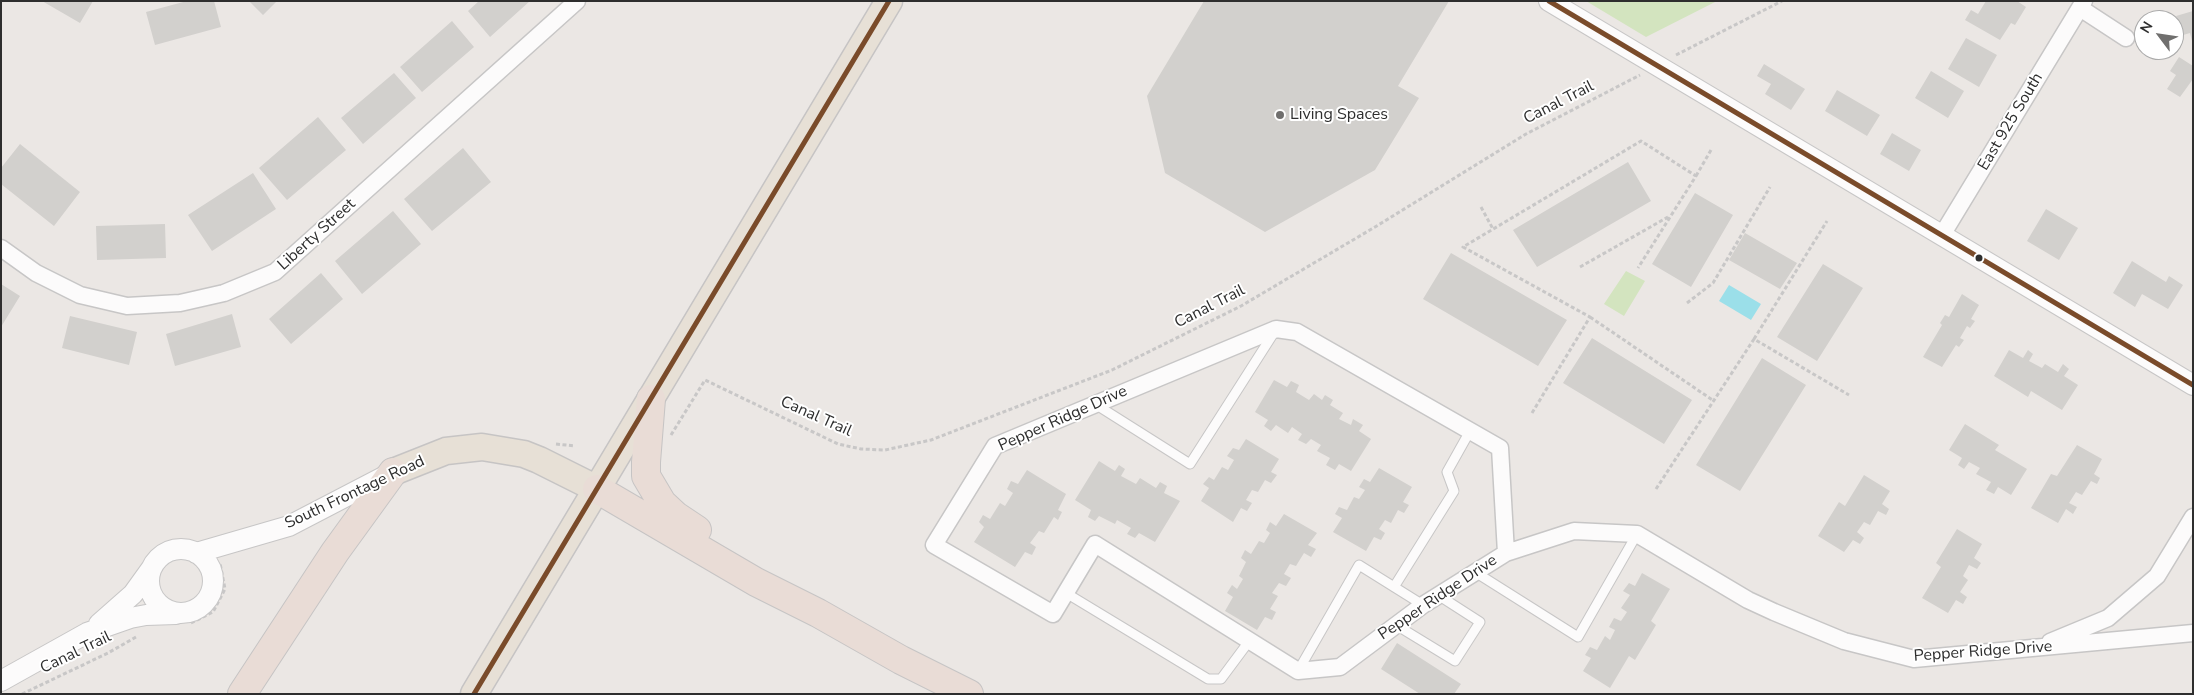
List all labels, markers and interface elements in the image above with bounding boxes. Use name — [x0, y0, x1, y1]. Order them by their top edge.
north arrow — [2134, 10, 2184, 60]
text: N — [2136, 18, 2157, 37]
street label: East 925 South — [1974, 70, 2048, 174]
street label: Canal Trail — [1521, 77, 1597, 129]
place label: Living Spaces — [1290, 105, 1388, 125]
marker: Living Spaces — [1274, 109, 1286, 121]
street label: Liberty Street — [274, 195, 360, 275]
unlabelled marker — [1974, 253, 1984, 263]
street label: Canal Trail — [1172, 281, 1248, 333]
street label: Pepper Ridge Drive — [996, 382, 1130, 456]
street label: Canal Trail — [777, 393, 855, 441]
street label: South Frontage Road — [282, 452, 428, 534]
street label: Pepper Ridge Drive — [1375, 551, 1501, 645]
street label: Canal Trail — [37, 628, 115, 678]
street label: Pepper Ridge Drive — [1913, 638, 2053, 666]

